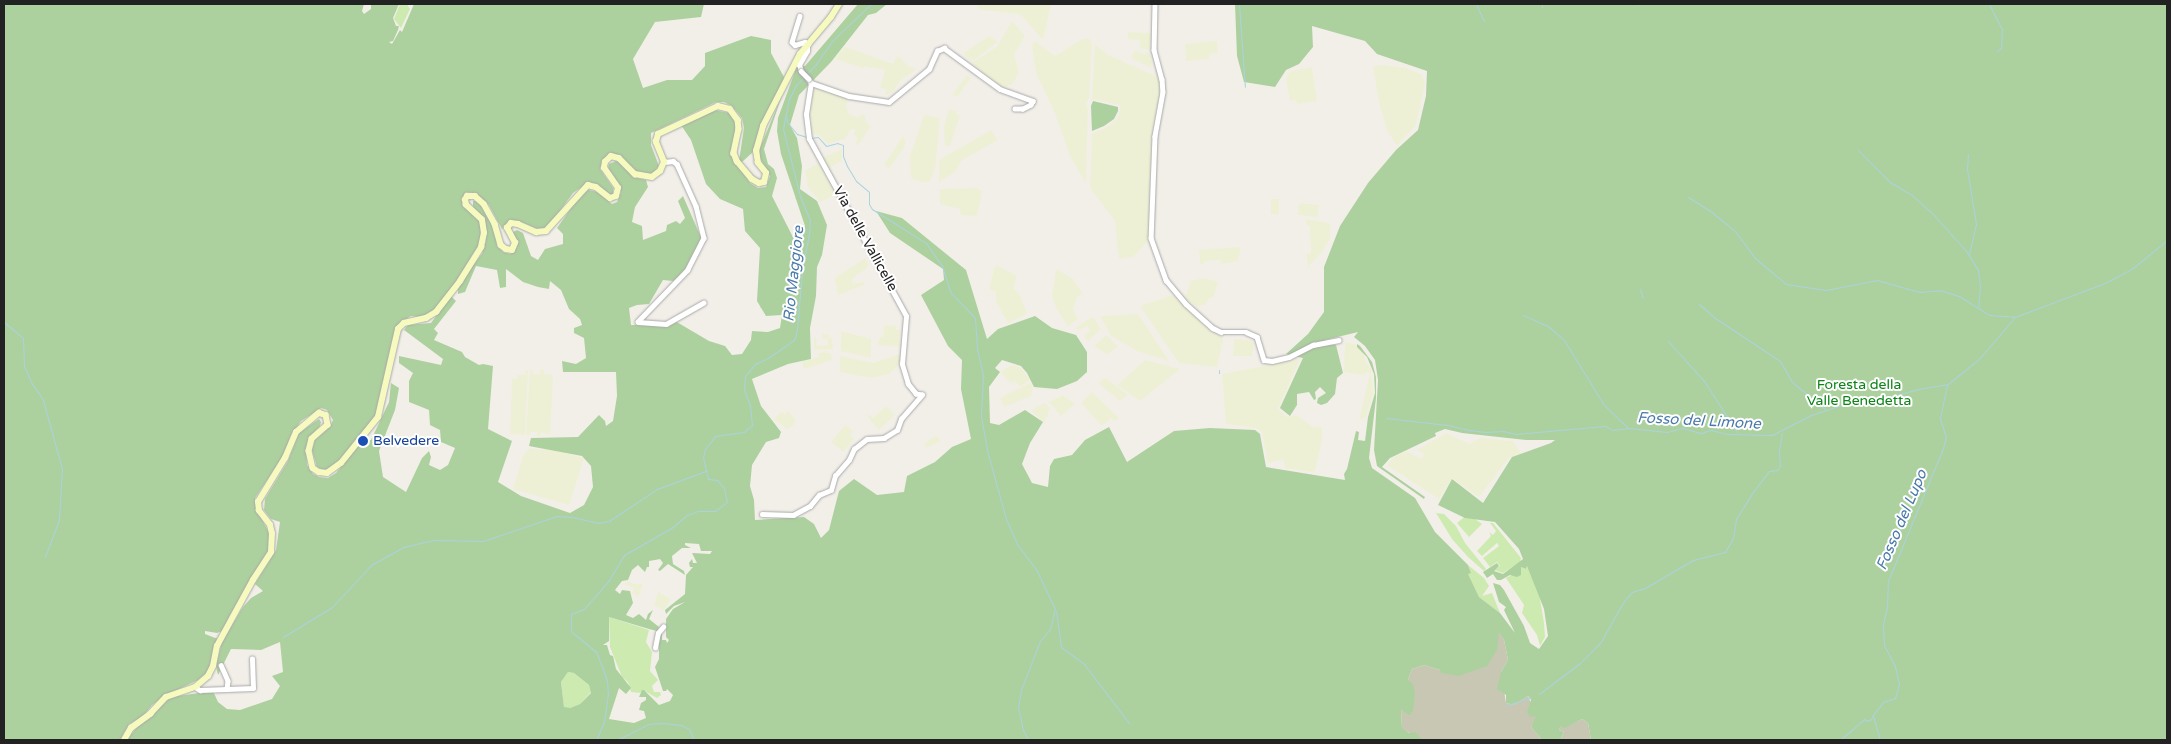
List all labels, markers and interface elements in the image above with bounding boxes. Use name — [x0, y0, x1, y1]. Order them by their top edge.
street label: Via delle Vallicelle — [829, 184, 901, 294]
water label: Rio Maggiore — [780, 225, 808, 323]
park label: Foresta della Valle Benedetta — [1807, 377, 1911, 410]
water label: Fosso del Limone — [1637, 409, 1761, 433]
place label: Belvedere — [373, 433, 439, 449]
marker: Belvedere — [357, 435, 369, 447]
water label: Fosso del Lupo — [1873, 467, 1931, 573]

